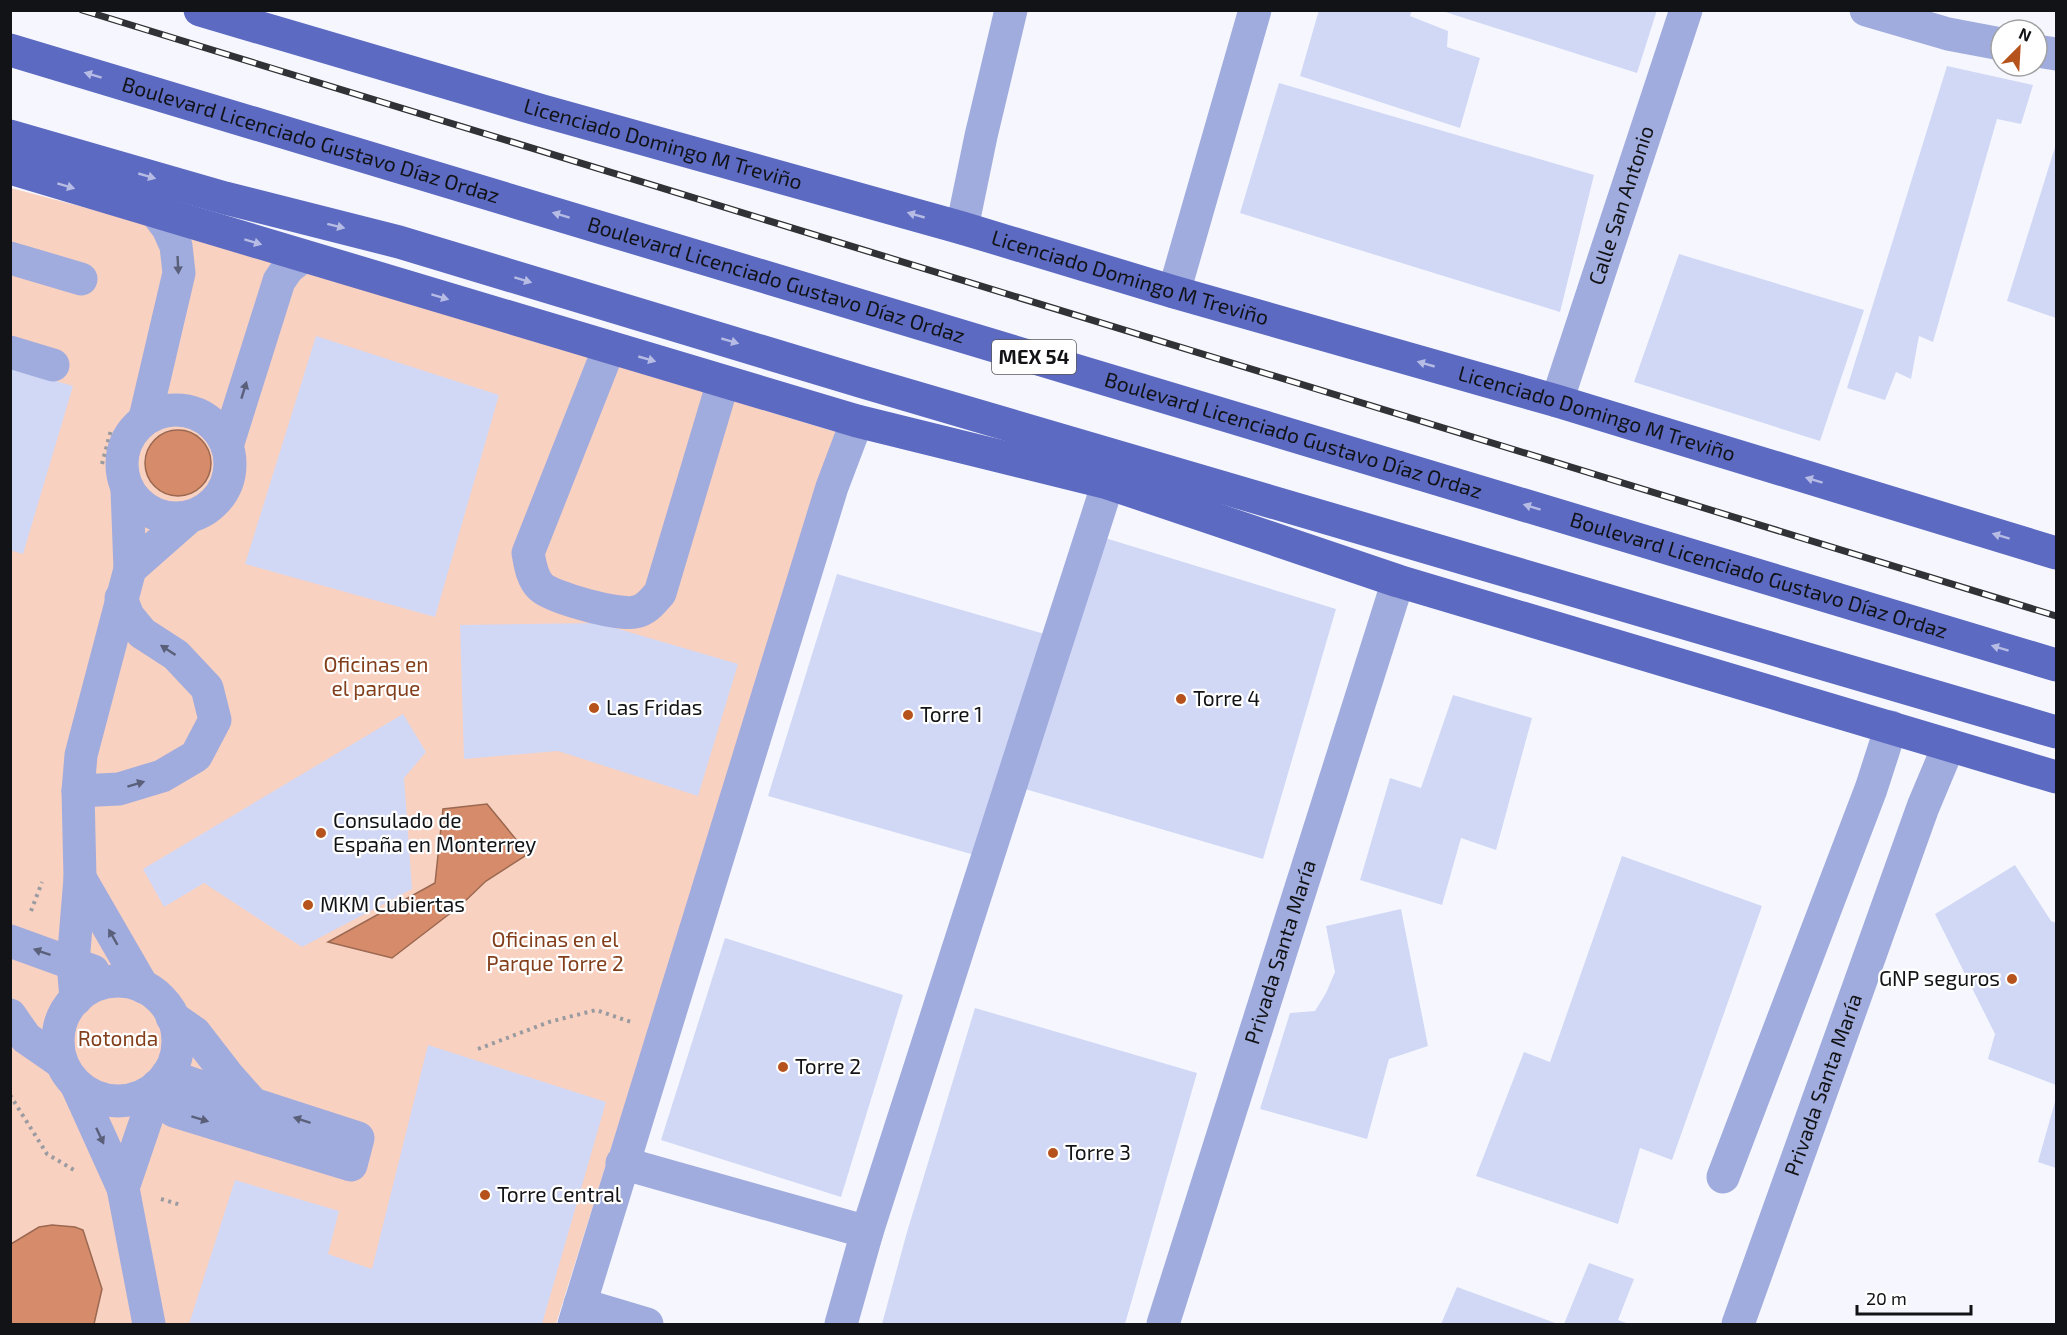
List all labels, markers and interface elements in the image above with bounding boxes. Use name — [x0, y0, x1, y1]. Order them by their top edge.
north arrow — [1989, 18, 2049, 78]
text: N — [2016, 23, 2034, 45]
one-way arrow — [84, 70, 102, 79]
street label: Boulevard Licenciado Gustavo Díaz Ordaz — [119, 70, 503, 207]
street label: Licenciado Domingo M Treviño — [521, 92, 805, 194]
street label: Calle San Antonio — [1582, 122, 1658, 288]
one-way arrow — [138, 172, 156, 181]
one-way arrow — [57, 182, 75, 191]
one-way arrow — [552, 210, 570, 219]
street label: Boulevard Licenciado Gustavo Díaz Ordaz — [585, 210, 968, 347]
one-way arrow — [907, 210, 925, 219]
one-way arrow — [326, 222, 345, 232]
street label: Licenciado Domingo M Treviño — [989, 224, 1272, 329]
one-way arrow — [244, 238, 262, 247]
one-way arrow — [173, 256, 182, 275]
one-way arrow — [514, 276, 532, 285]
one-way arrow — [431, 293, 449, 302]
one-way arrow — [721, 337, 739, 346]
road number: MEX 54 — [992, 340, 1076, 374]
one-way arrow — [638, 355, 656, 364]
one-way arrow — [1417, 359, 1435, 368]
street label: Licenciado Domingo M Treviño — [1456, 360, 1739, 466]
street label: Boulevard Licenciado Gustavo Díaz Ordaz — [1102, 366, 1485, 503]
one-way arrow — [240, 381, 249, 399]
one-way arrow — [1805, 474, 1823, 484]
one-way arrow — [1523, 502, 1541, 511]
street label: Boulevard Licenciado Gustavo Díaz Ordaz — [1567, 506, 1951, 643]
one-way arrow — [1991, 531, 2009, 540]
one-way arrow — [1991, 643, 2009, 652]
one-way arrow — [161, 644, 177, 656]
park label: Oficinas en el parque — [324, 651, 428, 700]
place label: Torre 4 — [1193, 685, 1260, 710]
marker: Torre 4 — [1174, 692, 1188, 706]
place label: Las Fridas — [606, 694, 703, 719]
marker: Las Fridas — [587, 701, 601, 715]
place label: Torre 1 — [920, 701, 983, 726]
marker: Torre 1 — [901, 708, 915, 722]
one-way arrow — [127, 779, 145, 788]
place label: Consulado de España en Monterrey — [333, 807, 536, 856]
marker: Consulado de España en Monterrey — [314, 826, 328, 840]
street label: Privada Santa María — [1238, 857, 1320, 1047]
place label: MKM Cubiertas — [320, 891, 465, 916]
marker: MKM Cubiertas — [301, 898, 315, 912]
park label: Oficinas en el Parque Torre 2 — [486, 926, 624, 975]
one-way arrow — [109, 928, 119, 945]
one-way arrow — [33, 947, 51, 956]
place label: GNP seguros — [1879, 965, 2000, 990]
marker: GNP seguros — [2005, 972, 2019, 986]
street label: Privada Santa María — [1778, 990, 1866, 1179]
park label: Rotonda — [78, 1025, 158, 1050]
place label: Torre 2 — [795, 1053, 861, 1078]
marker: Torre 2 — [776, 1060, 790, 1074]
one-way arrow — [191, 1115, 209, 1124]
one-way arrow — [293, 1115, 311, 1124]
one-way arrow — [95, 1127, 104, 1144]
place label: Torre 3 — [1065, 1139, 1131, 1164]
marker: Torre 3 — [1046, 1146, 1060, 1160]
place label: Torre Central — [497, 1181, 622, 1206]
marker: Torre Central — [478, 1188, 492, 1202]
scale bar — [1857, 1278, 1971, 1316]
text: 20 m — [1866, 1287, 1907, 1309]

